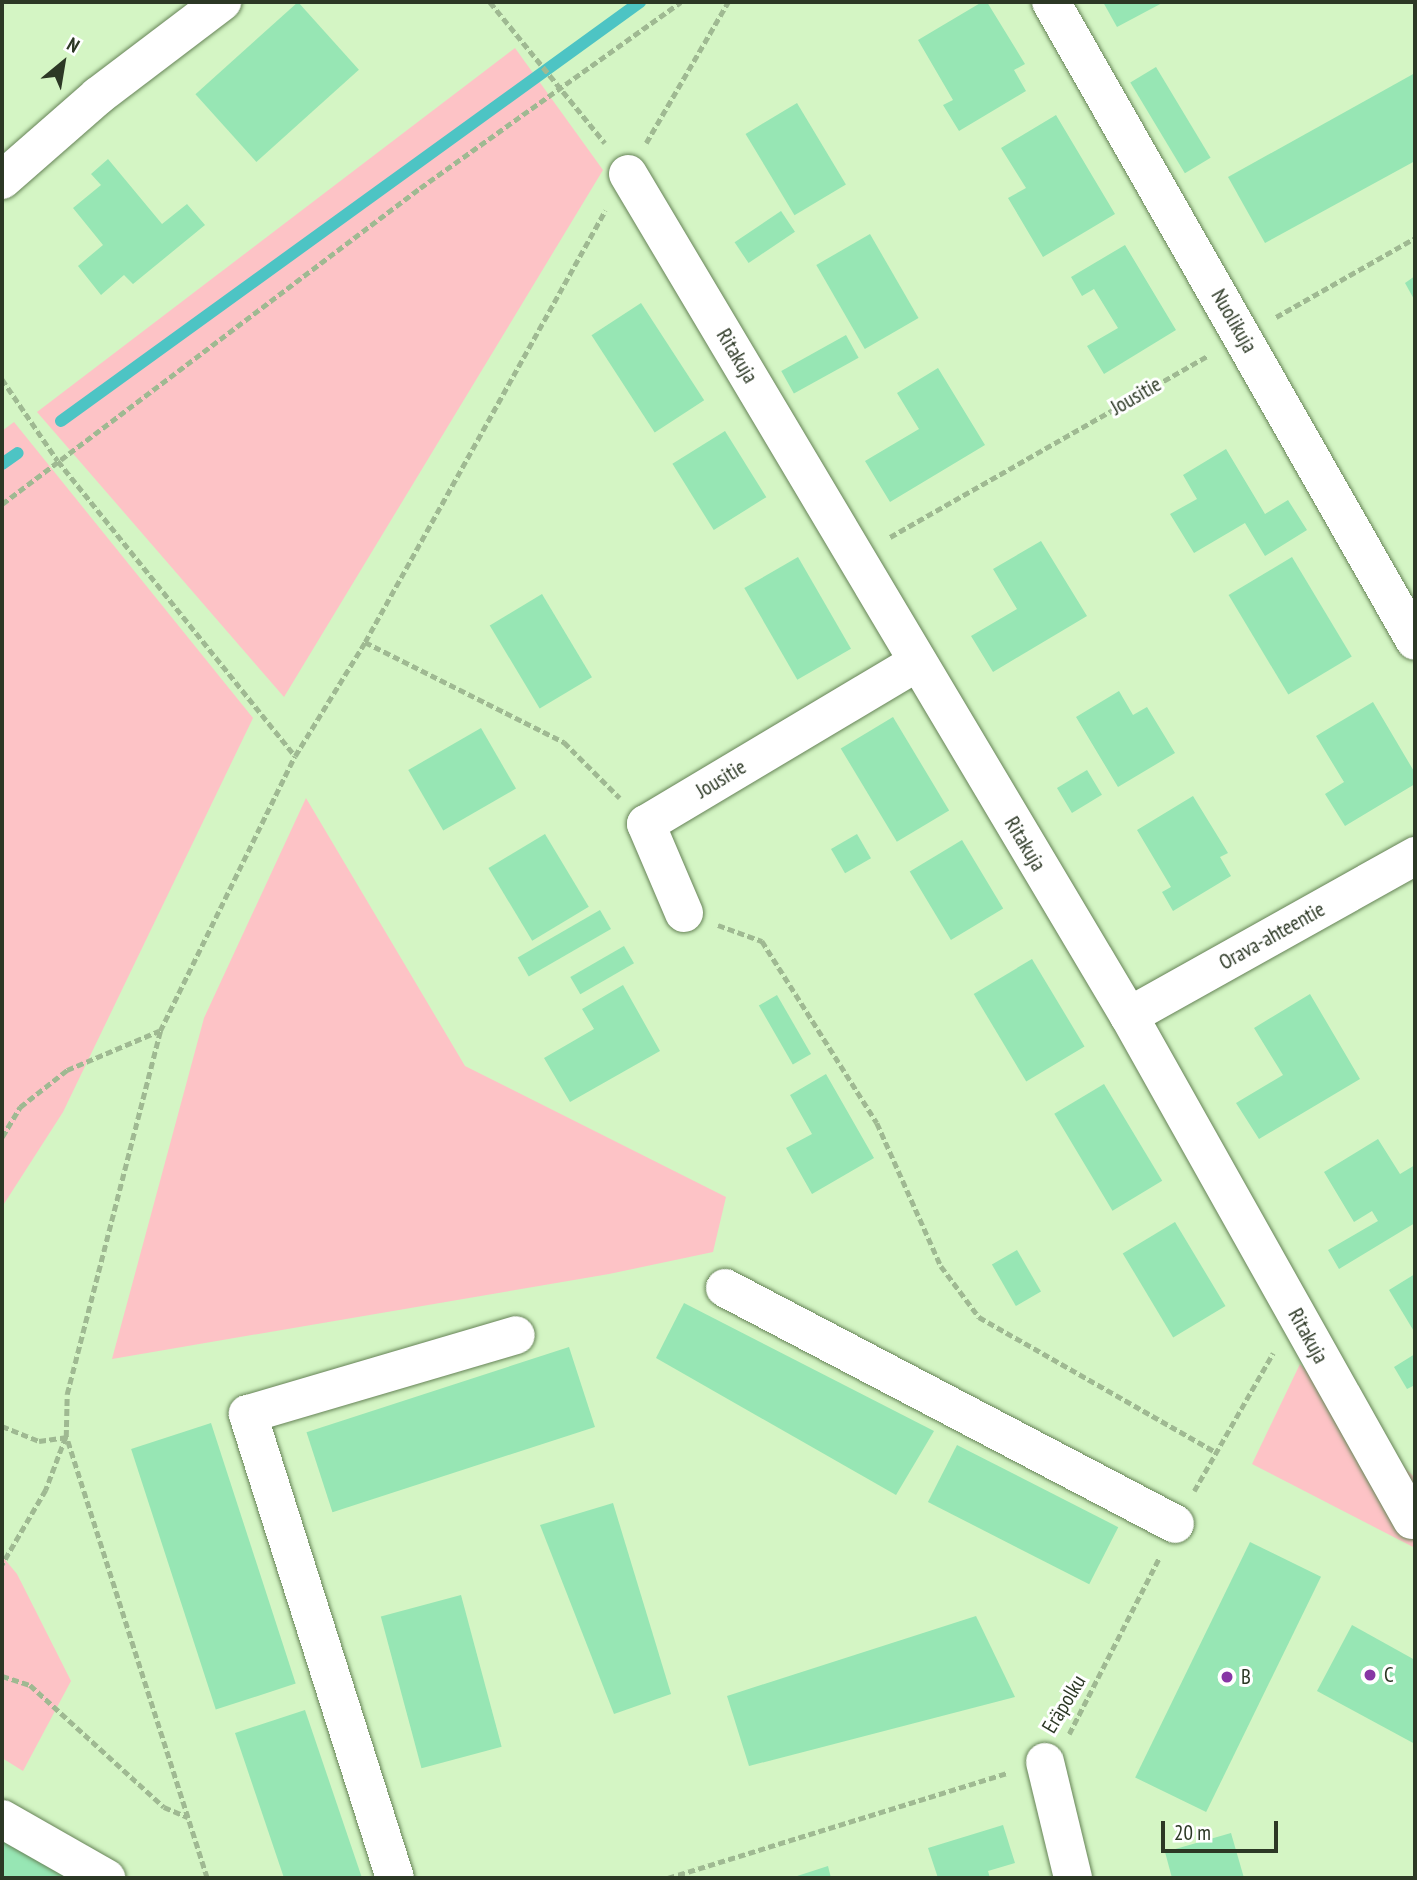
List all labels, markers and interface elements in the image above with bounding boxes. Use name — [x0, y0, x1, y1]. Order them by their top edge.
north arrow — [28, 28, 98, 98]
text: N — [63, 32, 84, 58]
street label: Nuolikuja — [1206, 285, 1262, 357]
street label: Ritakuja — [711, 324, 763, 388]
street label: Jousitie — [1106, 372, 1166, 420]
street label: Jousitie — [691, 754, 751, 804]
street label: Ritakuja — [999, 812, 1051, 876]
street label: Orava-ahteentie — [1215, 897, 1329, 975]
street label: Ritakuja — [1283, 1304, 1333, 1368]
place label: C — [1384, 1662, 1394, 1688]
place label: B — [1241, 1664, 1251, 1690]
marker: C — [1362, 1667, 1378, 1683]
marker: B — [1219, 1669, 1235, 1685]
street label: Eräpolku — [1037, 1670, 1091, 1738]
scale bar — [1165, 1806, 1282, 1850]
text: 20 m — [1174, 1819, 1211, 1846]

